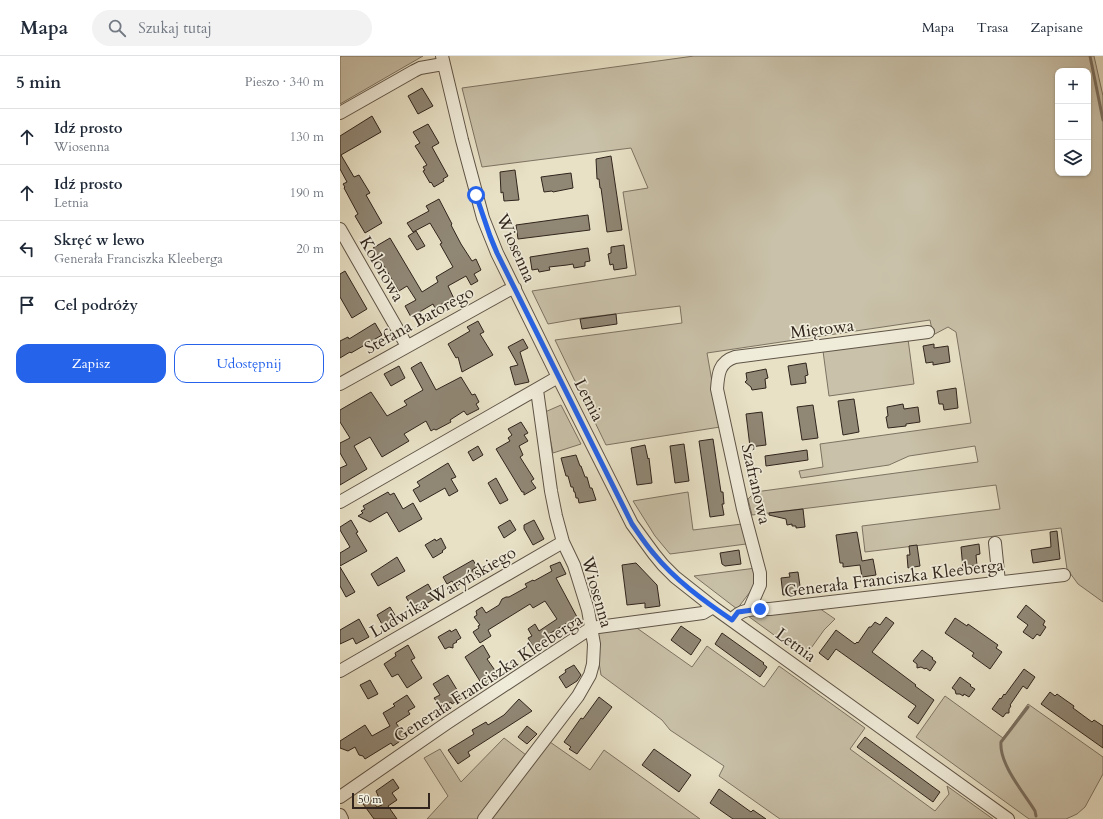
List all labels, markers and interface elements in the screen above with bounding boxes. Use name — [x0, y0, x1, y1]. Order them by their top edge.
search box — [92, 10, 372, 46]
text: Mapa — [20, 15, 68, 41]
icon: search — [106, 17, 128, 39]
text: Szukaj tutaj — [138, 18, 212, 38]
text: Mapa — [922, 18, 954, 37]
text: Trasa — [976, 18, 1009, 37]
text: Zapisane — [1031, 18, 1083, 37]
map controls — [1055, 68, 1091, 176]
button: + — [1055, 68, 1091, 104]
text: 5 min — [16, 71, 61, 94]
text: Pieszo · 340 m — [245, 73, 324, 91]
button: − — [1055, 104, 1091, 140]
text: Idź prosto — [54, 118, 122, 138]
icon: ahead — [16, 126, 38, 148]
text: 130 m — [290, 128, 324, 146]
text: Wiosenna — [54, 138, 110, 156]
button: layers — [1055, 140, 1091, 176]
text: Idź prosto — [54, 174, 122, 194]
icon: ahead — [16, 182, 38, 204]
text: 190 m — [290, 184, 324, 202]
route start — [467, 186, 485, 204]
text: Letnia — [54, 194, 89, 212]
street label: Wiosenna — [490, 209, 542, 287]
text: Skręć w lewo — [54, 230, 144, 250]
street label: Kolorowa — [354, 232, 410, 306]
icon: left — [16, 238, 38, 260]
text: 20 m — [296, 240, 324, 258]
text: Generała Franciszka Kleeberga — [54, 250, 223, 268]
street label: Stefana Batorego — [360, 280, 478, 360]
icon: arrive — [16, 294, 38, 316]
text: Cel podróży — [54, 295, 138, 315]
street label: Miętowa — [789, 314, 856, 344]
button: Zapisz — [16, 344, 166, 383]
button: Udostępnij — [174, 344, 324, 383]
street label: Letnia — [568, 375, 610, 426]
street label: Szafranowa — [736, 441, 777, 527]
street label: Ludwika Waryńskiego — [366, 541, 520, 643]
street label: Wiosenna — [576, 553, 618, 631]
street label: Generała Franciszka Kleeberga — [783, 553, 1006, 603]
route end — [751, 600, 769, 618]
street label: Generała Franciszka Kleeberga — [389, 608, 587, 748]
street label: Letnia — [771, 622, 822, 668]
scale bar — [352, 791, 430, 810]
text: 50 m — [358, 792, 382, 807]

